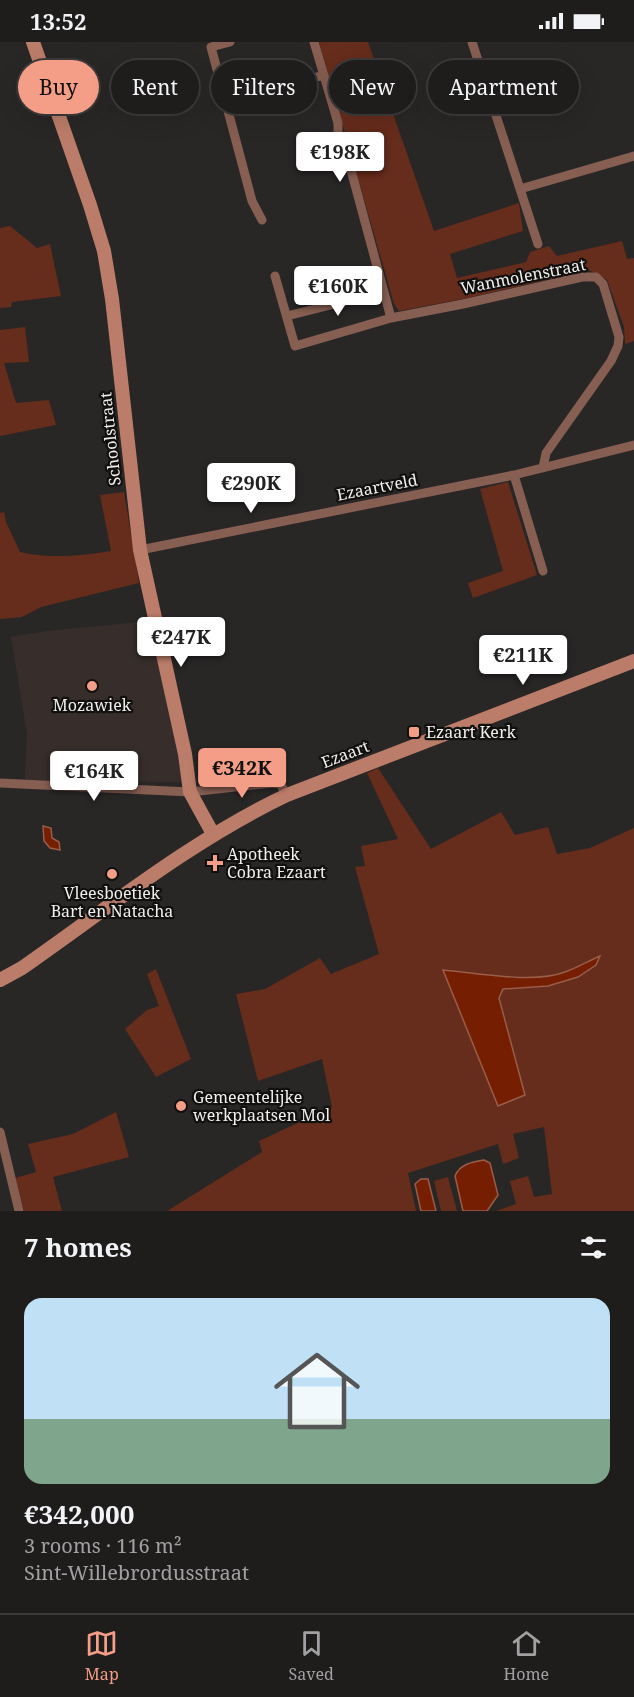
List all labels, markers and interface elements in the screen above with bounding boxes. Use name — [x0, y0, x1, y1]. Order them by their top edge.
text: 13:52 — [30, 6, 86, 36]
chip: Buy — [18, 60, 99, 114]
chip: Rent — [111, 60, 199, 114]
chip: Filters — [211, 60, 317, 114]
chip: New — [329, 60, 416, 114]
chip: Apartment — [428, 60, 579, 114]
pin: €198K — [298, 132, 382, 183]
text: €198K — [310, 138, 370, 165]
street label: Wanmolenstraat — [459, 253, 588, 299]
pin: €160K — [296, 266, 380, 317]
text: €160K — [308, 272, 368, 299]
street label: Schoolstraat — [94, 391, 126, 487]
pin: €290K — [209, 463, 293, 514]
street label: Ezaartveld — [335, 468, 419, 506]
text: €290K — [221, 469, 281, 496]
pin: €247K — [139, 617, 223, 668]
text: €247K — [151, 623, 211, 650]
pin: €211K — [481, 635, 565, 686]
text: €211K — [493, 641, 553, 668]
marker: Mozawiek — [85, 679, 99, 693]
place label: Mozawiek — [53, 694, 132, 716]
place label: Ezaart Kerk — [426, 721, 516, 743]
marker: Ezaart Kerk — [407, 725, 421, 739]
street label: Ezaart — [318, 735, 372, 773]
pin: €342K — [200, 748, 284, 799]
pin: €164K — [52, 751, 136, 802]
text: €342K — [212, 754, 272, 781]
text: €164K — [64, 757, 124, 784]
place label: Apotheek Cobra Ezaart — [227, 843, 326, 883]
marker: Apotheek Cobra Ezaart — [208, 856, 222, 870]
marker: Vleesboetiek Bart en Natacha — [105, 867, 119, 881]
place label: Vleesboetiek Bart en Natacha — [51, 882, 173, 922]
place label: Gemeentelijke werkplaatsen Mol — [193, 1086, 330, 1126]
marker: Gemeentelijke werkplaatsen Mol — [174, 1099, 188, 1113]
text: 7 homes — [24, 1229, 132, 1265]
icon: filters — [577, 1231, 610, 1264]
icon: home — [263, 1337, 371, 1445]
text: €342,000 — [24, 1496, 134, 1532]
text: 3 rooms · 116 m² — [24, 1532, 182, 1559]
text: Sint-Willebrordusstraat — [24, 1559, 249, 1586]
tab: Map — [85, 1627, 119, 1685]
tab: Saved — [288, 1627, 334, 1685]
tab: Home — [504, 1627, 549, 1685]

